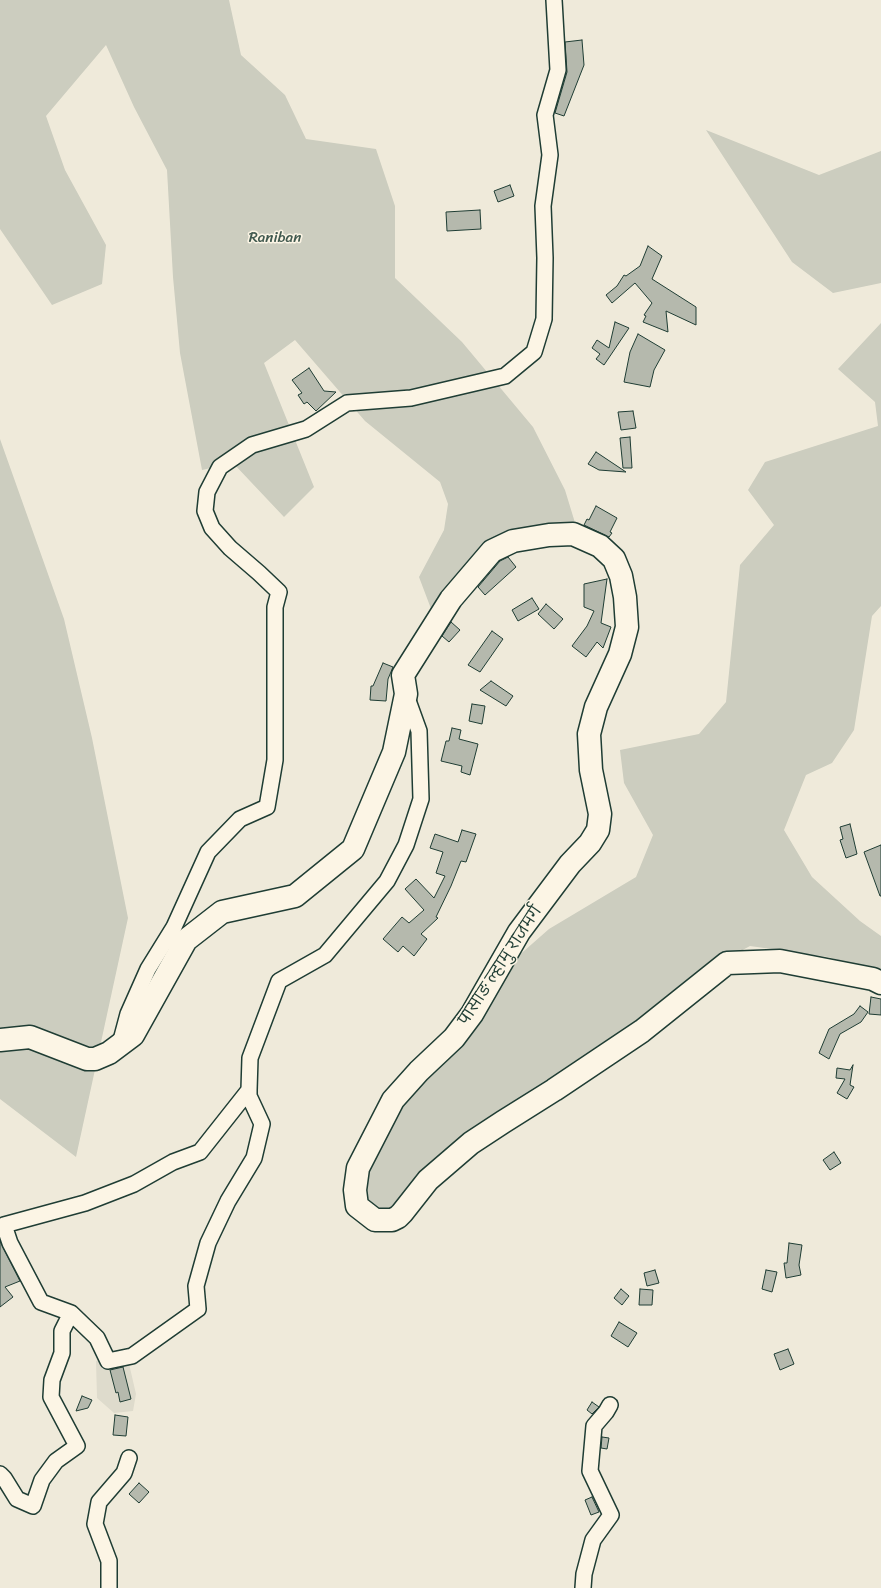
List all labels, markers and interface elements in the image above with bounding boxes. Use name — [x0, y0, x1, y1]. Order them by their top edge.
park label: Raniban — [249, 229, 301, 247]
street label: पासाङ ल्हामु राजमर्ग — [456, 903, 546, 1029]

